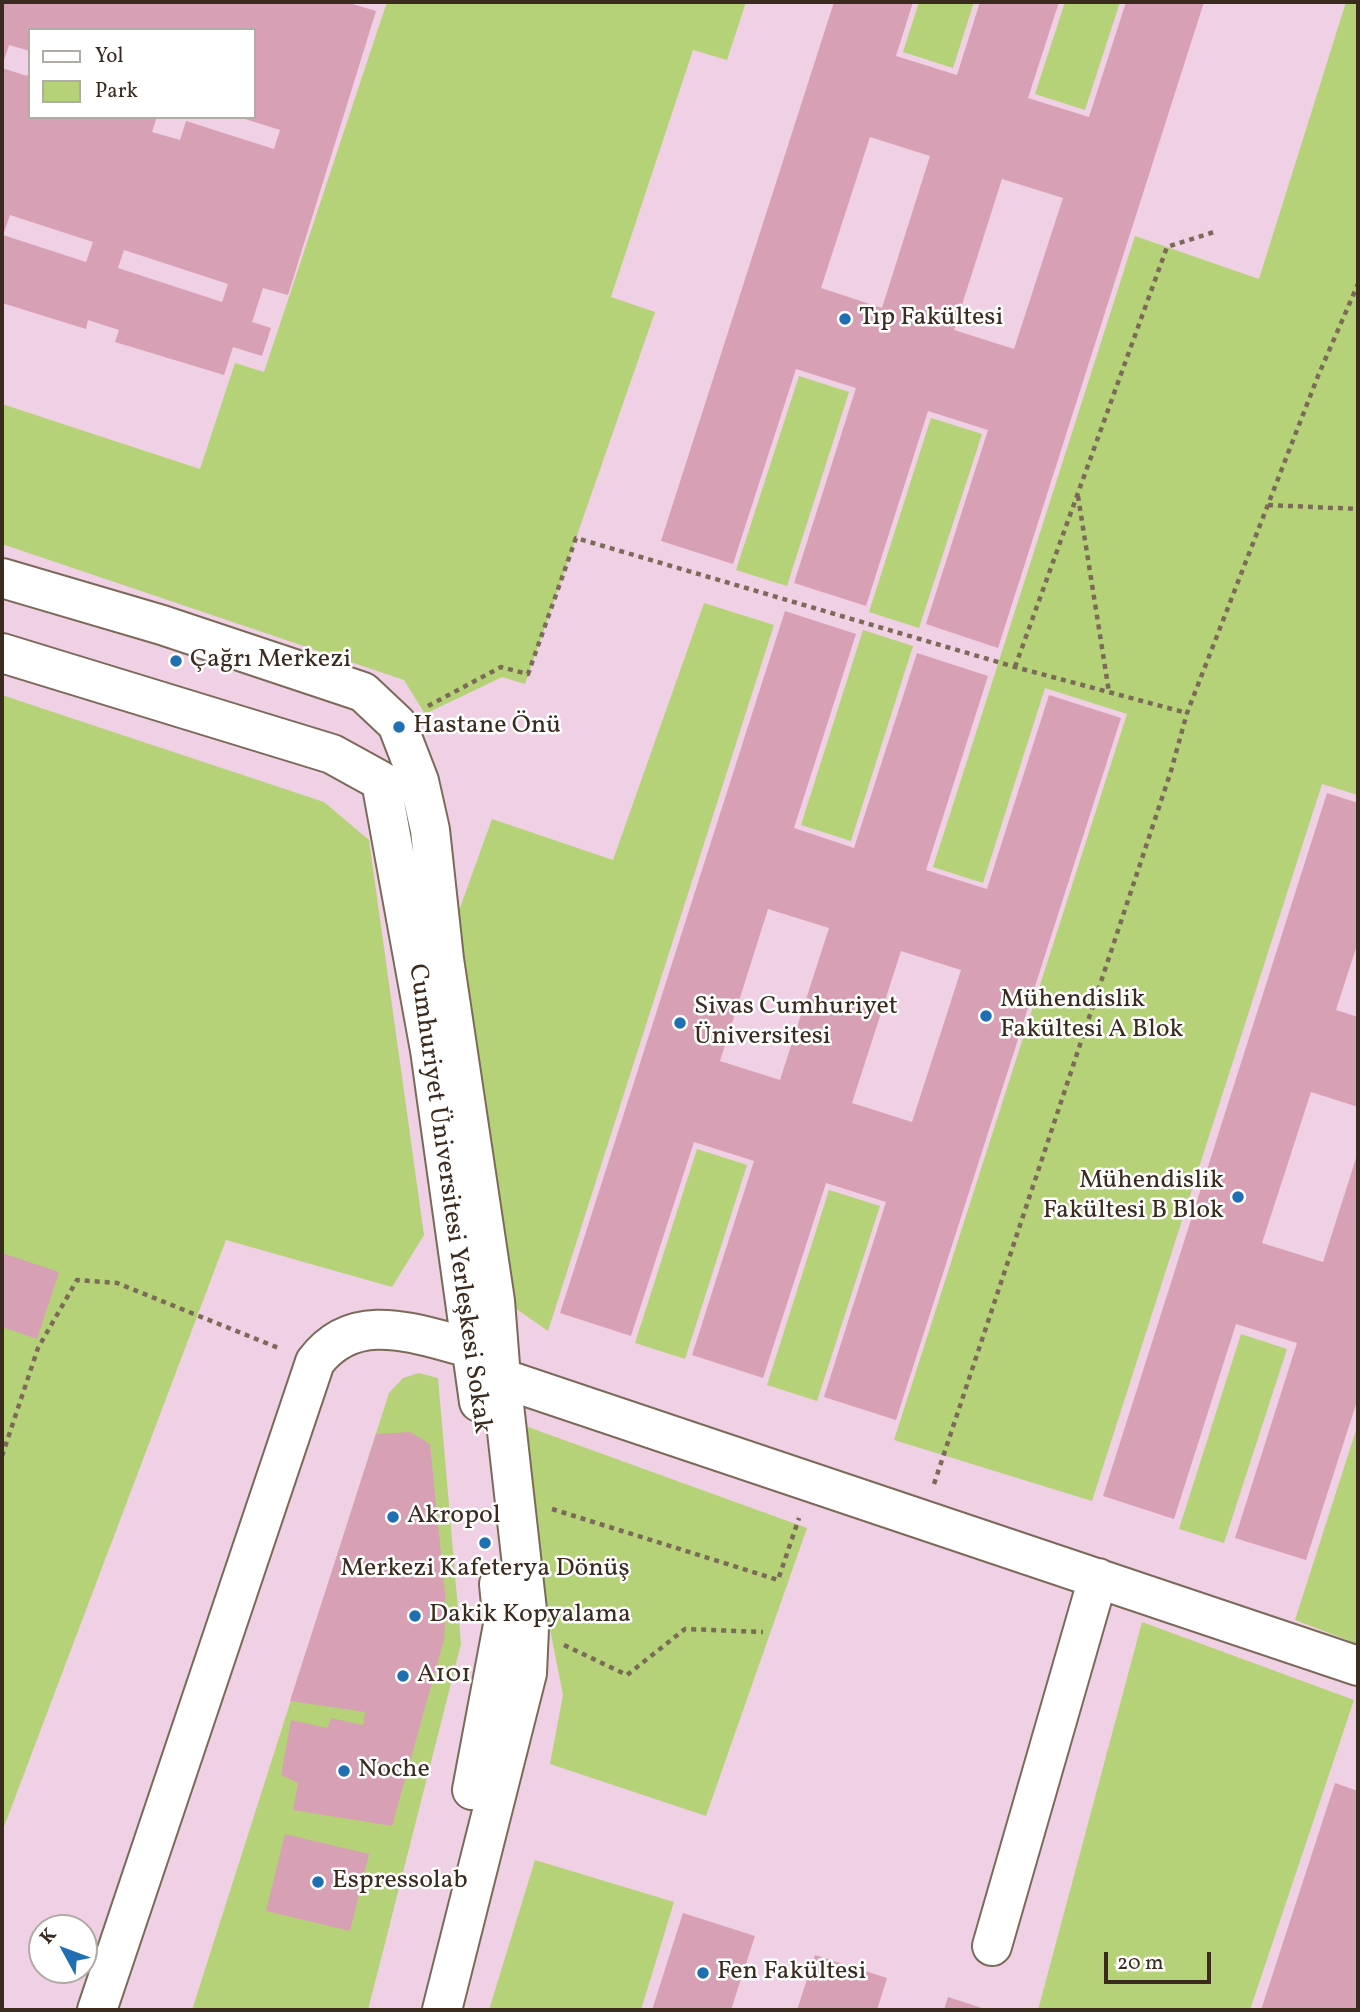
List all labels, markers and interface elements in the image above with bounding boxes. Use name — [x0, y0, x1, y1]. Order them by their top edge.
legend — [28, 28, 256, 119]
text: Yol — [95, 42, 124, 71]
text: Park — [95, 77, 138, 106]
place label: Tıp Fakültesi — [859, 303, 1003, 335]
marker: Tıp Fakültesi — [837, 311, 853, 327]
place label: Çağrı Merkezi — [190, 645, 351, 677]
marker: Çağrı Merkezi — [168, 653, 184, 669]
place label: Hastane Önü — [413, 711, 561, 743]
marker: Hastane Önü — [391, 719, 407, 735]
street label: Cumhuriyet Üniversitesi Yerleşkesi Sokak — [400, 962, 496, 1436]
place label: Mühendislik Fakültesi A Blok — [1000, 985, 1183, 1046]
place label: Sivas Cumhuriyet Üniversitesi — [694, 992, 898, 1054]
marker: Mühendislik Fakültesi A Blok — [978, 1008, 994, 1024]
marker: Sivas Cumhuriyet Üniversitesi — [672, 1015, 688, 1031]
place label: Mühendislik Fakültesi B Blok — [1043, 1166, 1224, 1228]
marker: Mühendislik Fakültesi B Blok — [1230, 1189, 1246, 1205]
place label: Akropol — [407, 1501, 500, 1533]
marker: Akropol — [385, 1509, 401, 1525]
marker: Merkezi Kafeterya Dönüş — [477, 1535, 493, 1551]
place label: Merkezi Kafeterya Dönüş — [340, 1554, 630, 1586]
place label: Dakik Kopyalama — [429, 1600, 631, 1632]
marker: Dakik Kopyalama — [407, 1608, 423, 1624]
place label: A101 — [417, 1660, 471, 1692]
marker: A101 — [395, 1668, 411, 1684]
place label: Noche — [358, 1755, 430, 1787]
marker: Noche — [336, 1763, 352, 1779]
place label: Espressolab — [332, 1866, 468, 1898]
marker: Espressolab — [310, 1874, 326, 1890]
north arrow — [28, 1914, 98, 1984]
text: K — [34, 1923, 63, 1950]
scale bar — [1108, 1938, 1215, 1982]
text: 20 m — [1117, 1949, 1163, 1978]
place label: Fen Fakültesi — [717, 1957, 866, 1989]
marker: Fen Fakültesi — [695, 1965, 711, 1981]

